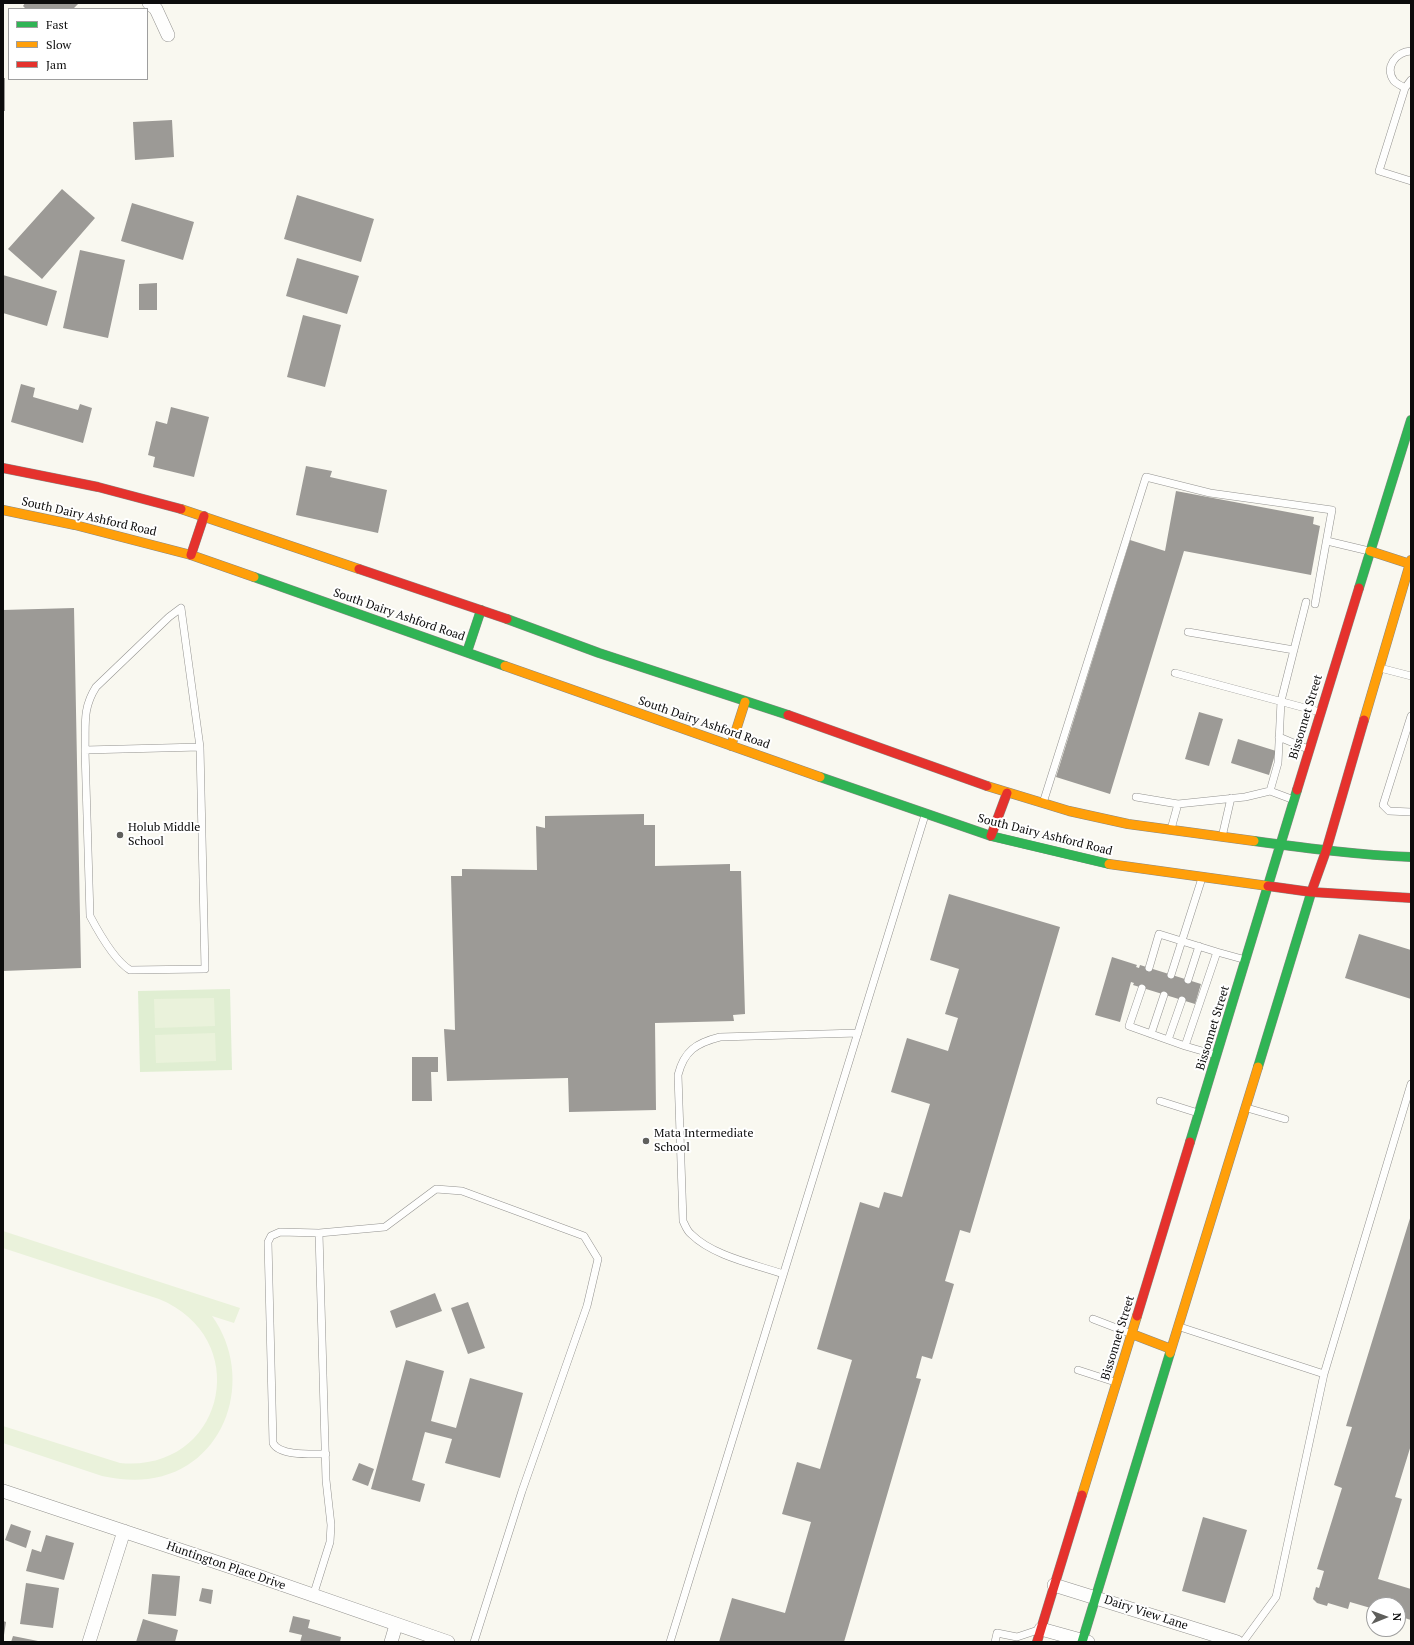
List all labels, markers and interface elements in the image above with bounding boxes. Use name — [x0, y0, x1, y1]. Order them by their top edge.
legend — [8, 8, 148, 80]
text: Fast — [46, 17, 68, 32]
text: Slow — [46, 37, 71, 52]
text: Jam — [46, 57, 67, 72]
street label: South Dairy Ashford Road — [20, 494, 158, 540]
street label: South Dairy Ashford Road — [331, 586, 467, 644]
street label: Bissonnet Street — [1286, 673, 1326, 761]
street label: South Dairy Ashford Road — [636, 694, 772, 752]
street label: South Dairy Ashford Road — [976, 811, 1114, 859]
place label: Holub Middle School — [128, 821, 200, 849]
marker: Holub Middle School — [115, 830, 125, 840]
street label: Bissonnet Street — [1193, 984, 1233, 1072]
place label: Mata Intermediate School — [654, 1127, 754, 1155]
marker: Mata Intermediate School — [641, 1136, 651, 1146]
street label: Bissonnet Street — [1098, 1294, 1138, 1382]
street label: Huntington Place Drive — [164, 1539, 288, 1593]
street label: Dairy View Lane — [1102, 1593, 1190, 1633]
north arrow — [1366, 1597, 1406, 1637]
text: N — [1390, 1613, 1404, 1621]

